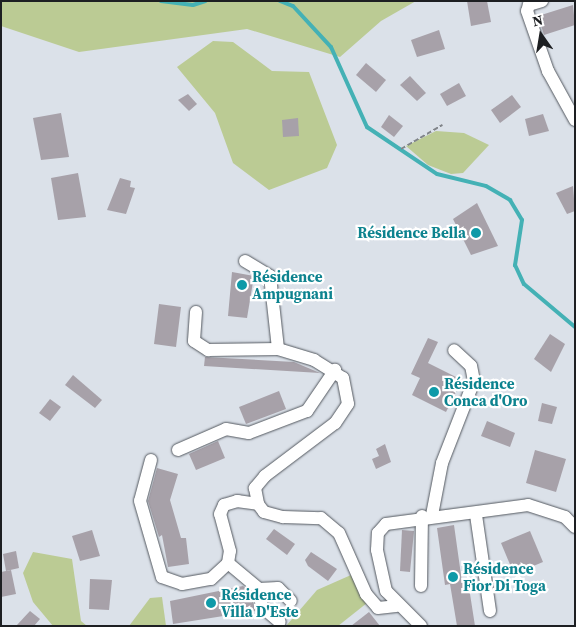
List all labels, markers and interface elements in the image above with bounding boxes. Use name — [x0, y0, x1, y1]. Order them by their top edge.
text: N — [530, 9, 545, 31]
north arrow — [516, 10, 566, 60]
place label: Résidence Bella — [357, 224, 466, 242]
marker: Résidence Bella — [470, 227, 482, 239]
place label: Résidence Ampugnani — [252, 267, 333, 302]
marker: Résidence Ampugnani — [236, 279, 248, 291]
place label: Résidence Conca d'Oro — [444, 374, 527, 409]
marker: Résidence Conca d'Oro — [428, 386, 440, 398]
place label: Résidence Fior Di Toga — [463, 559, 546, 594]
marker: Résidence Fior Di Toga — [447, 571, 459, 583]
place label: Résidence Villa D'Este — [221, 585, 299, 620]
marker: Résidence Villa D'Este — [205, 597, 217, 609]

